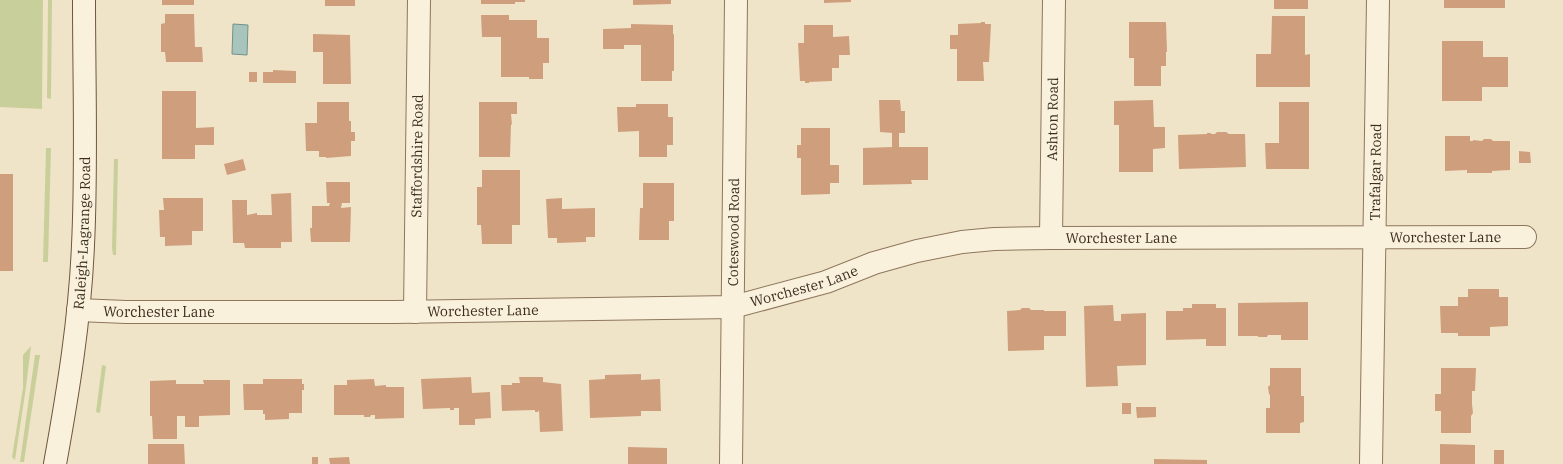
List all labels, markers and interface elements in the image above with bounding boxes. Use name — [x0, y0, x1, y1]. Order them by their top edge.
street label: Ashton Road — [1043, 77, 1062, 161]
street label: Staffordshire Road — [407, 94, 427, 218]
street label: Trafalgar Road — [1366, 123, 1385, 221]
street label: Raleigh-Lagrange Road — [69, 156, 94, 310]
street label: Coteswood Road — [724, 177, 743, 286]
street label: Worchester Lane — [1389, 228, 1501, 246]
street label: Worchester Lane — [1065, 229, 1177, 247]
street label: Worchester Lane — [748, 261, 860, 311]
street label: Worchester Lane — [427, 301, 539, 321]
street label: Worchester Lane — [103, 302, 215, 321]

